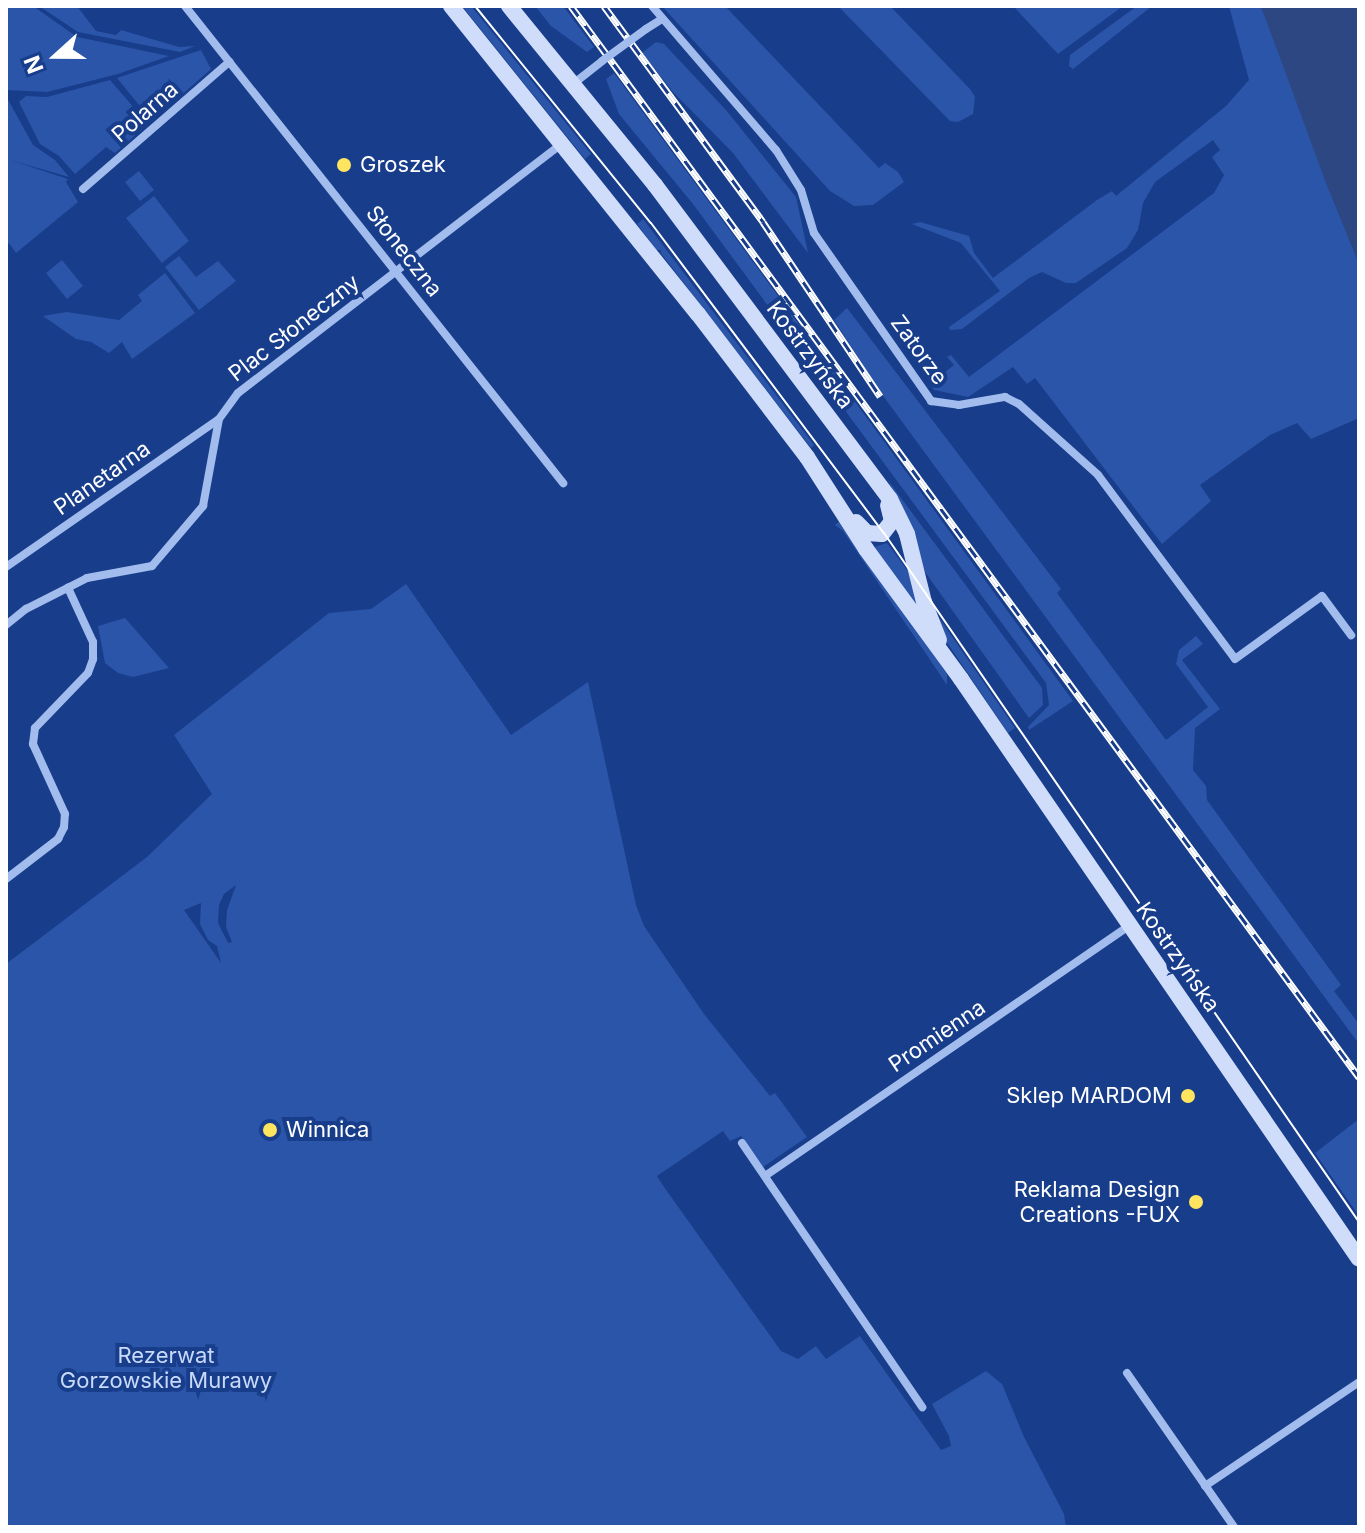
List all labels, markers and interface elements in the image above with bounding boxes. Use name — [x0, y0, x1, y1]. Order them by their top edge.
north arrow — [16, 16, 96, 96]
text: N — [18, 52, 49, 77]
street label: Polarna — [107, 76, 183, 148]
place label: Groszek — [360, 152, 446, 178]
marker: Groszek — [335, 156, 353, 174]
street label: Słoneczna — [360, 200, 448, 302]
street label: Plac Słoneczny — [223, 269, 365, 387]
street label: Kostrzyńska — [761, 296, 859, 414]
street label: Zatorze — [885, 310, 953, 390]
street label: Planetarna — [49, 435, 155, 521]
street label: Kostrzyńska — [1131, 897, 1225, 1017]
street label: Promienna — [884, 994, 990, 1078]
place label: Sklep MARDOM — [1006, 1083, 1172, 1109]
marker: Sklep MARDOM — [1179, 1087, 1197, 1105]
place label: Winnica — [286, 1117, 369, 1143]
marker: Winnica — [261, 1121, 279, 1139]
place label: Reklama Design Creations -FUX — [1014, 1176, 1180, 1228]
marker: Reklama Design Creations -FUX — [1187, 1193, 1205, 1211]
park label: Rezerwat Gorzowskie Murawy — [60, 1342, 272, 1394]

